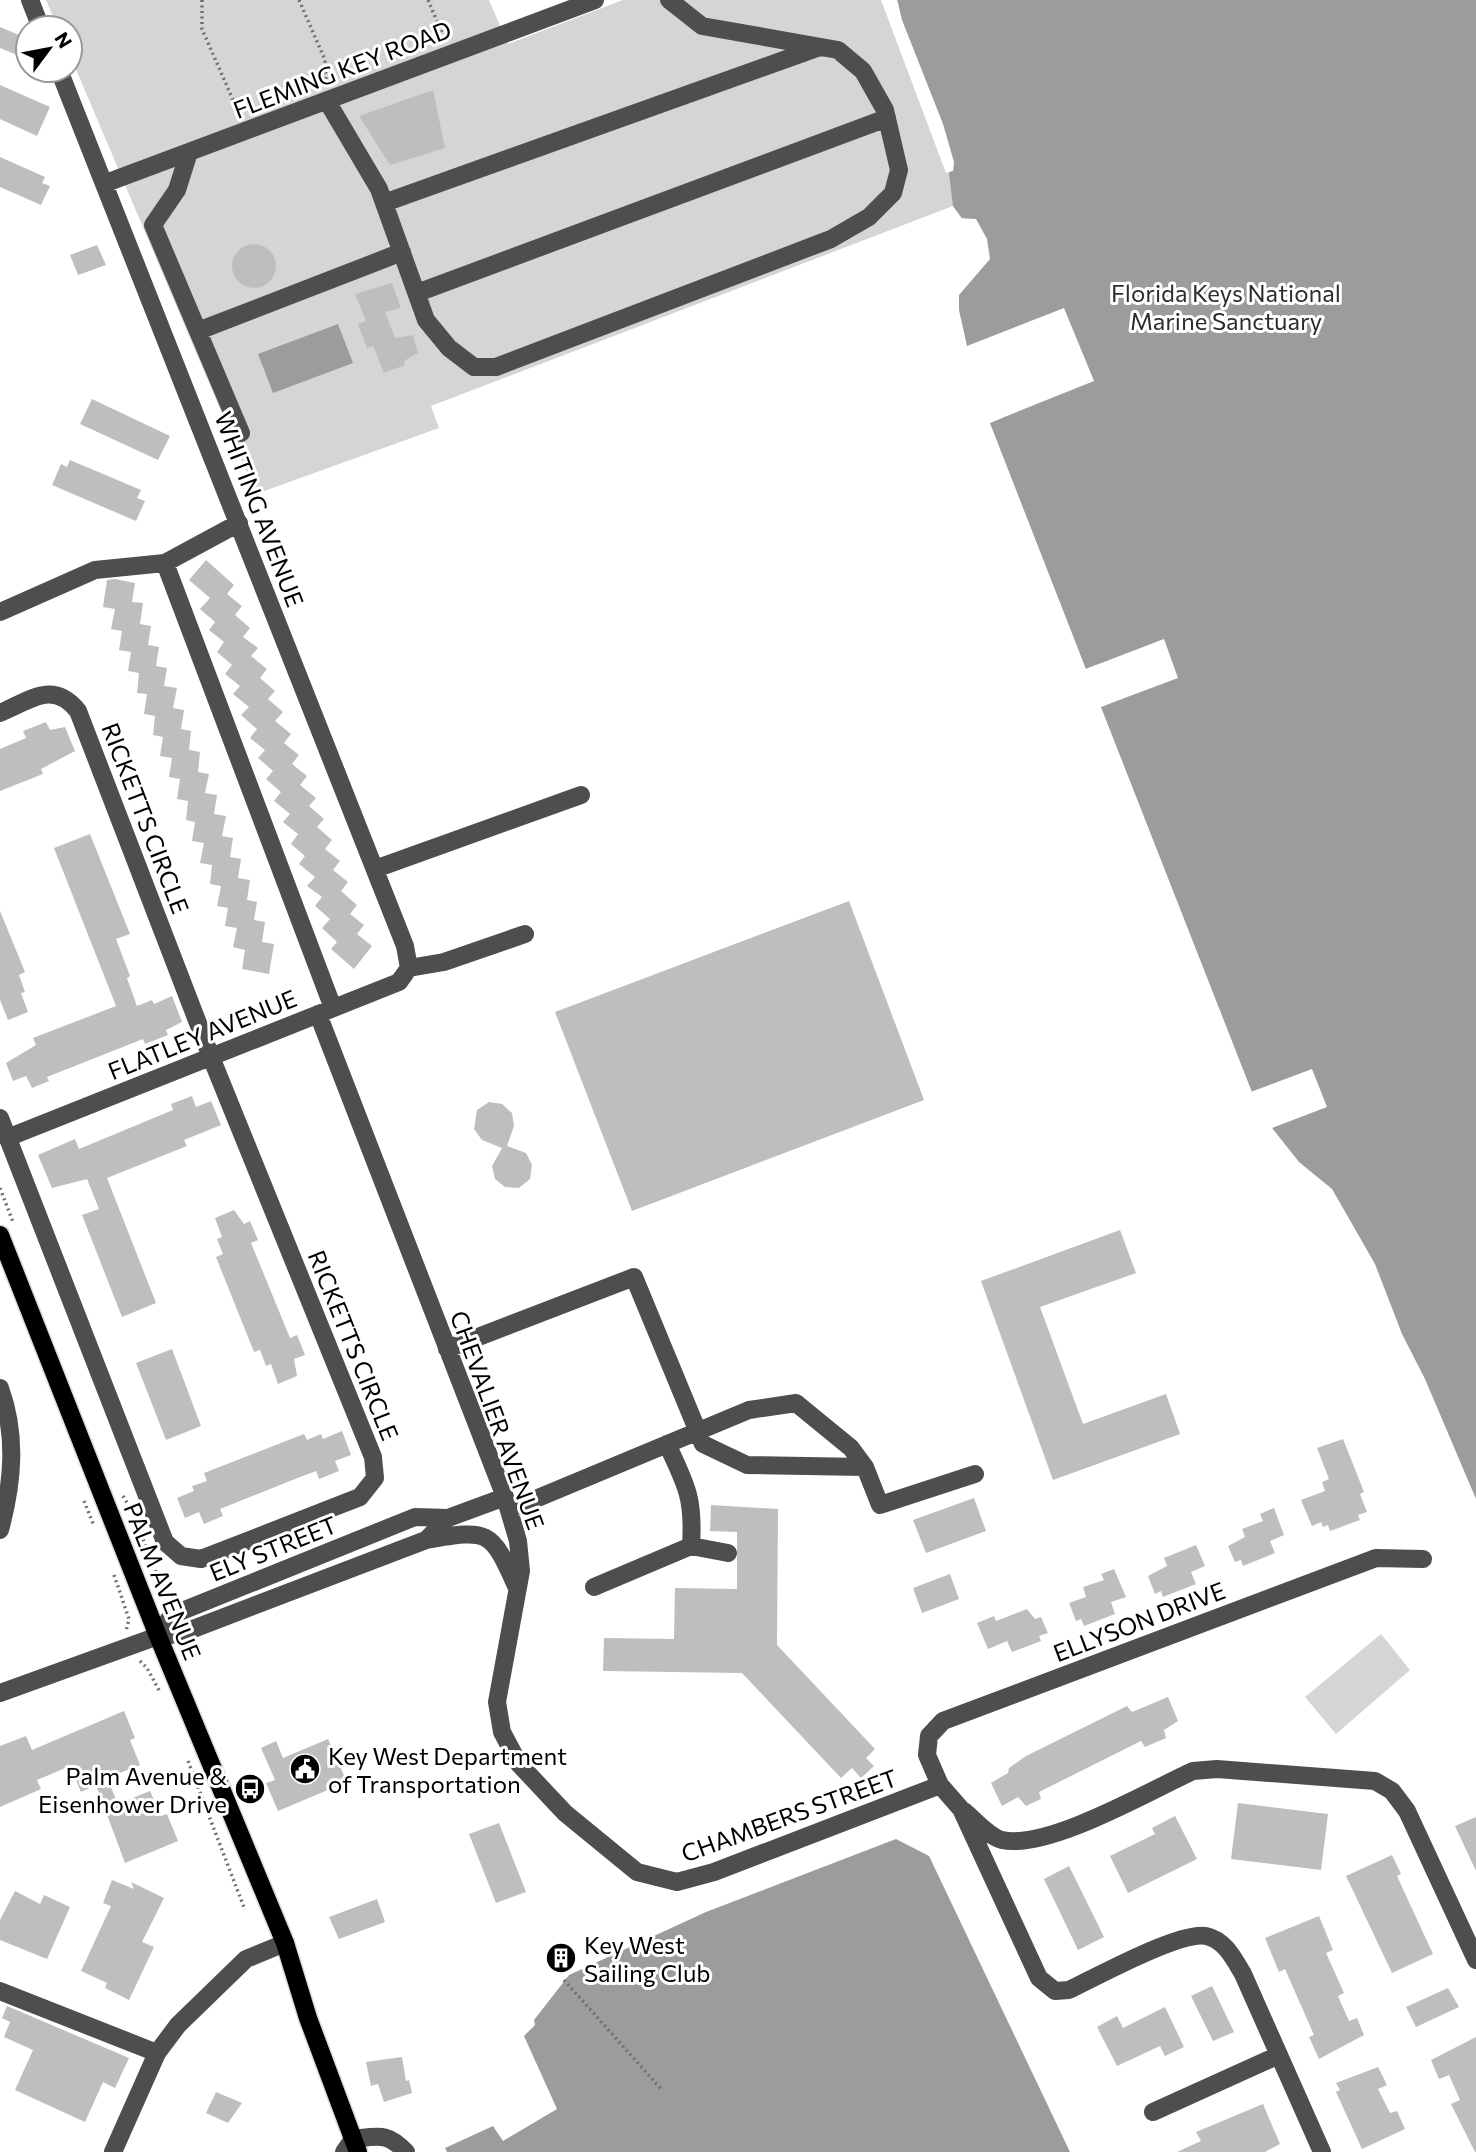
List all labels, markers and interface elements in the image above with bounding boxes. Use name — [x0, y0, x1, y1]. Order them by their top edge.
north arrow — [14, 14, 84, 84]
street label: FLEMING KEY ROAD — [229, 14, 455, 124]
text: N — [50, 28, 77, 52]
park label: Florida Keys National Marine Sanctuary — [1111, 278, 1341, 335]
street label: WHITING AVENUE — [209, 407, 311, 611]
street label: RICKETTS CIRCLE — [96, 718, 196, 918]
street label: FLATLEY AVENUE — [103, 983, 301, 1085]
street label: RICKETTS CIRCLE — [303, 1246, 405, 1444]
street label: CHEVALIER AVENUE — [445, 1307, 551, 1533]
street label: PALM AVENUE — [118, 1498, 208, 1664]
street label: ELY STREET — [205, 1509, 341, 1587]
street label: ELLYSON DRIVE — [1049, 1575, 1229, 1667]
place label: Key West Department of Transportation — [328, 1741, 567, 1798]
public building icon: Key West Department of Transportation — [288, 1752, 322, 1786]
place label: Palm Avenue & Eisenhower Drive — [38, 1761, 227, 1818]
street label: CHAMBERS STREET — [677, 1762, 901, 1868]
bus stop icon: Palm Avenue & Eisenhower Drive — [233, 1772, 267, 1806]
place label: Key West Sailing Club — [584, 1930, 711, 1987]
building icon: Key West Sailing Club — [544, 1941, 578, 1975]

